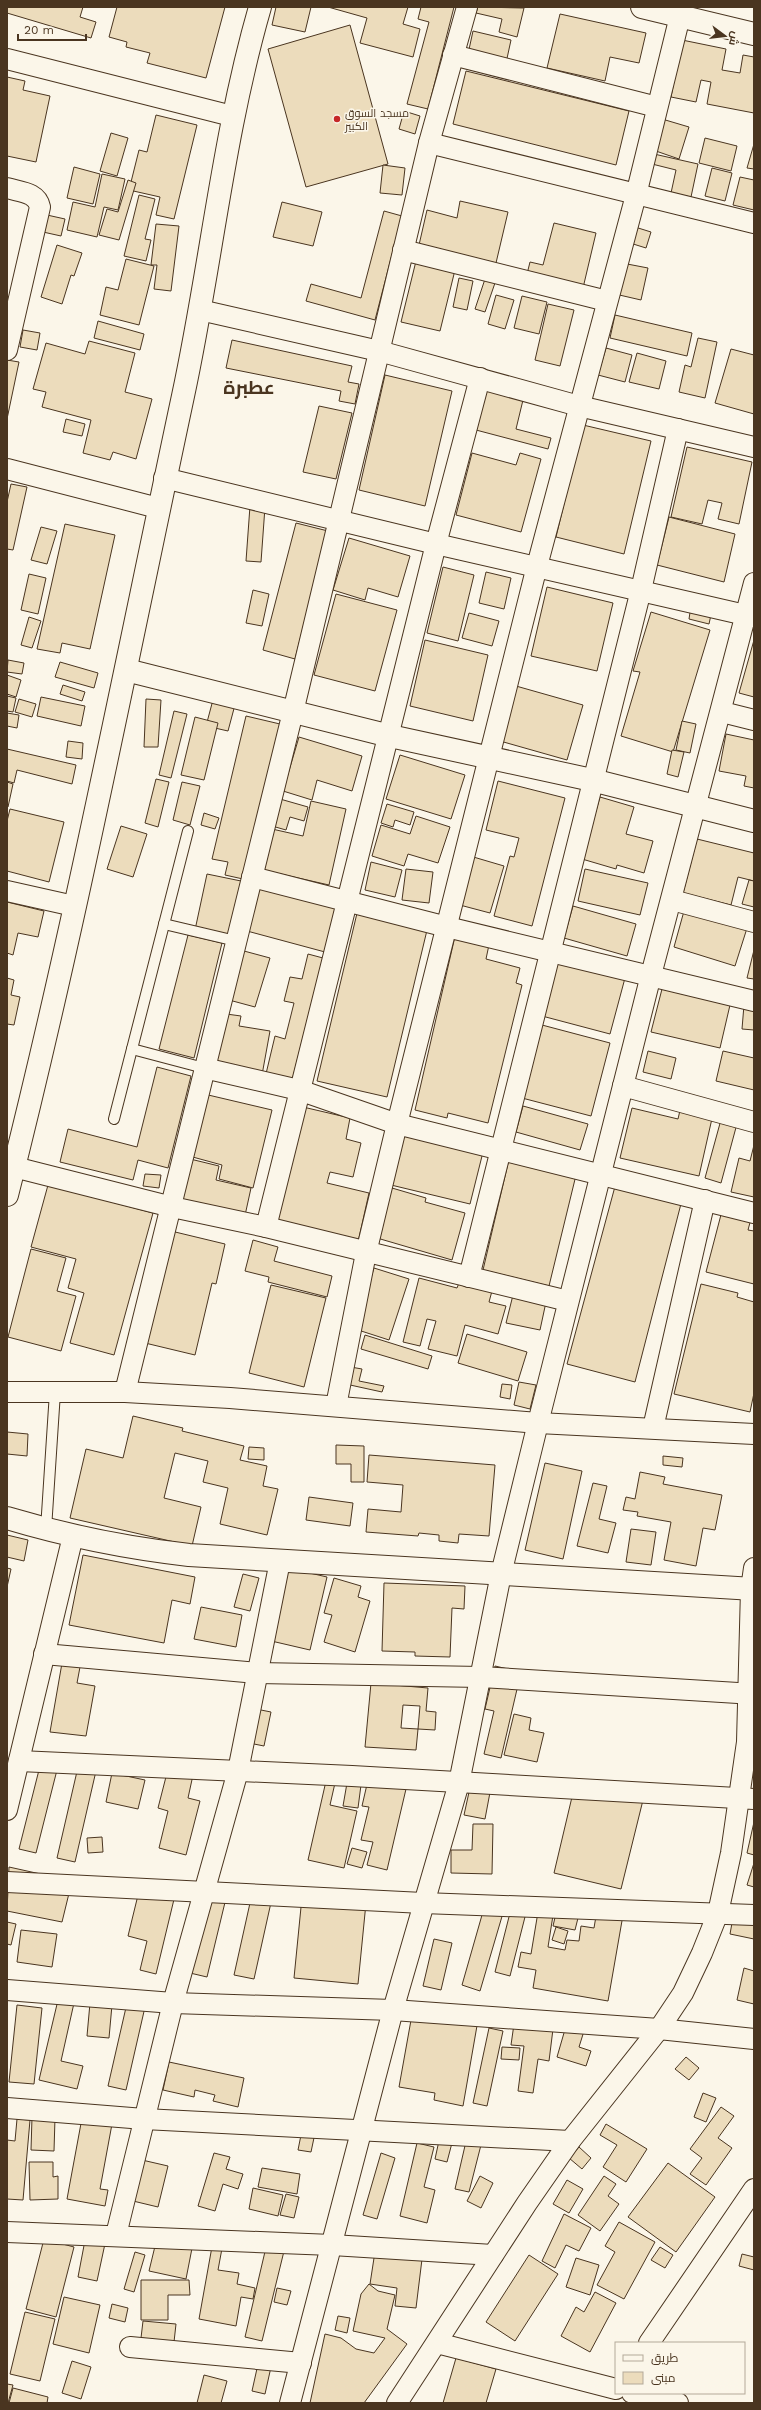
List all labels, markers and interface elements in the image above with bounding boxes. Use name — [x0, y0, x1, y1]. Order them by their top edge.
scale bar — [18, 16, 86, 42]
north arrow — [705, 16, 745, 56]
text: 20 m — [24, 23, 54, 37]
text: ش — [726, 30, 742, 47]
place label: مسجد السوق الكبير — [344, 107, 409, 133]
marker: مسجد السوق الكبير — [332, 114, 342, 124]
district label: عطبرة — [223, 376, 275, 399]
legend — [615, 2342, 745, 2394]
text: طريق — [651, 2351, 679, 2365]
text: مبنى — [651, 2371, 676, 2385]

